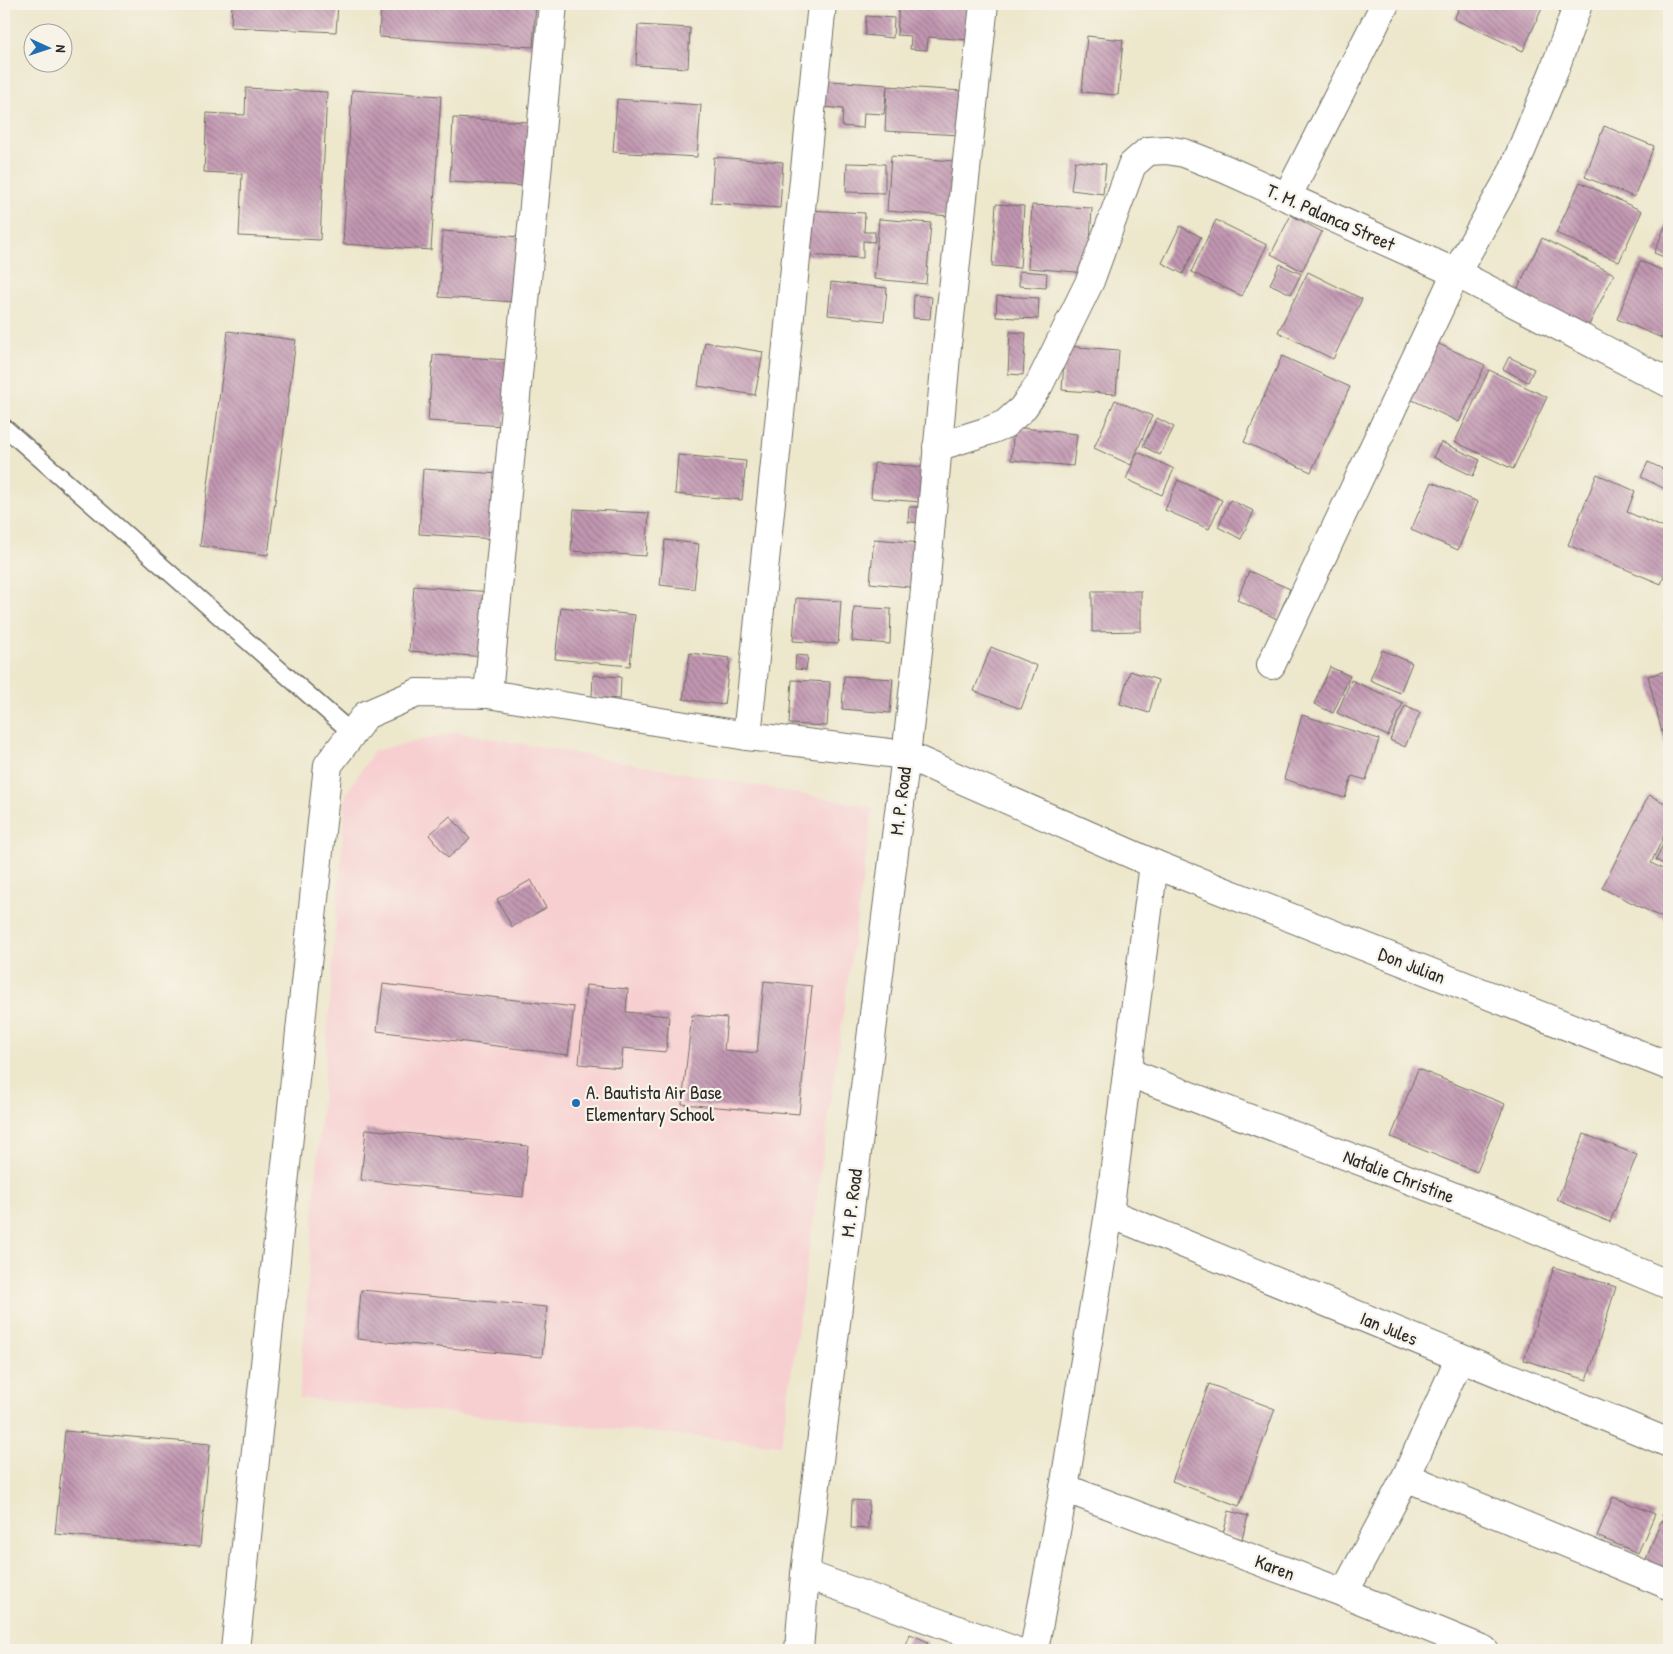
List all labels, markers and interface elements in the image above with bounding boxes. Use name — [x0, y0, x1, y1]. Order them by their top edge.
north arrow — [22, 22, 72, 72]
text: N — [52, 44, 71, 53]
street label: T. M. Palanca Street — [1263, 177, 1400, 257]
street label: M. P. Road — [883, 765, 917, 837]
street label: Don Julian — [1375, 940, 1449, 990]
place label: A. Bautista Air Base Elementary School — [586, 1079, 722, 1127]
marker: A. Bautista Air Base Elementary School — [570, 1097, 582, 1109]
street label: Natalie Christine — [1340, 1143, 1459, 1209]
street label: M. P. Road — [834, 1167, 868, 1239]
street label: Ian Jules — [1357, 1305, 1421, 1351]
street label: Karen — [1251, 1548, 1299, 1586]

